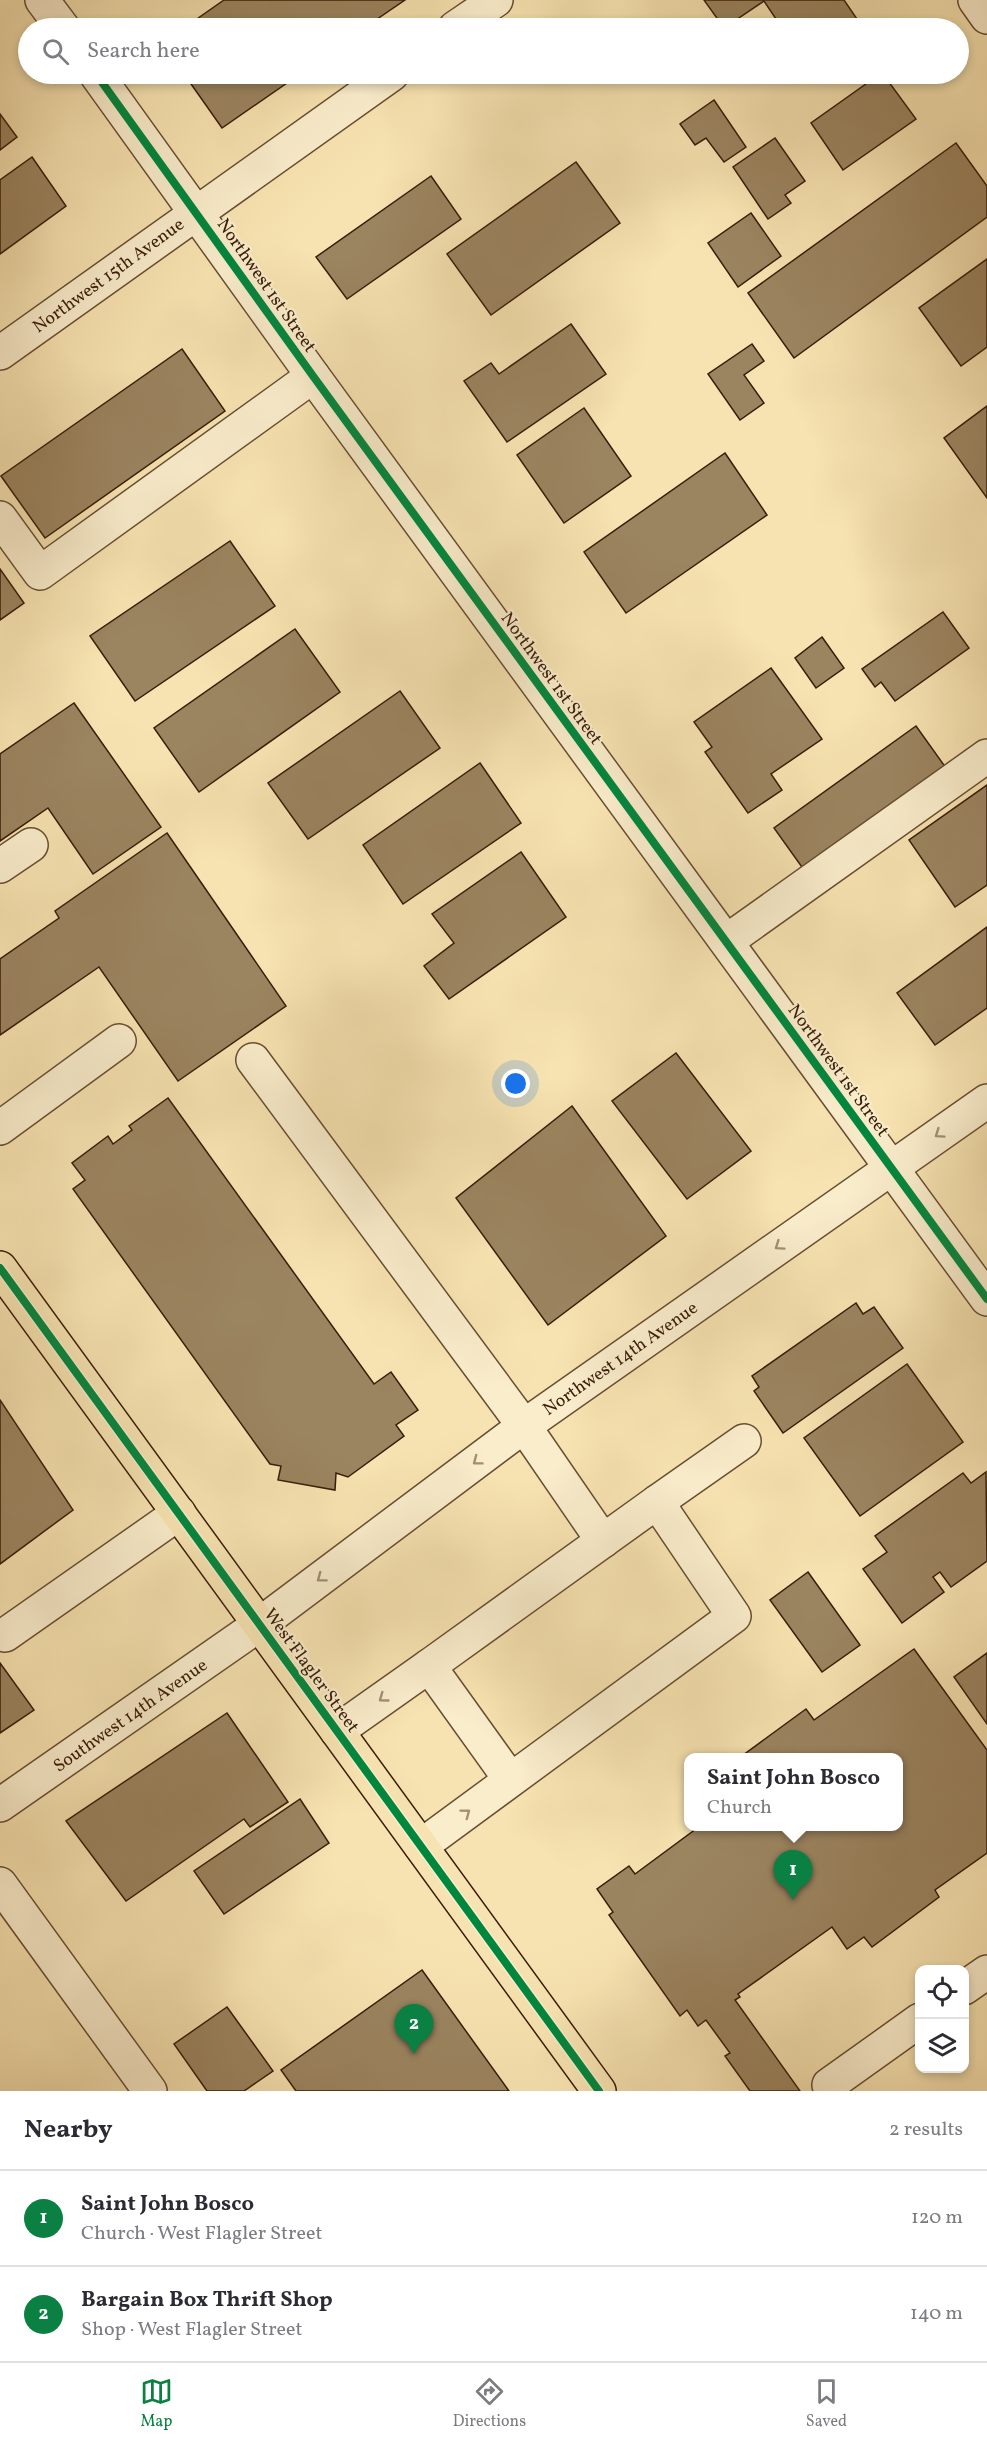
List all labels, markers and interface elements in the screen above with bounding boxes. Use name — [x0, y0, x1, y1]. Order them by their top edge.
search box — [18, 18, 969, 84]
icon: search — [39, 35, 72, 68]
text: Search here — [87, 36, 200, 67]
street label: Northwest 15th Avenue — [28, 213, 190, 340]
street label: Northwest 1st Street — [210, 214, 321, 358]
street label: Northwest 1st Street — [494, 607, 607, 750]
street label: Northwest 1st Street — [781, 999, 894, 1142]
your location — [501, 1069, 530, 1098]
one-way arrow — [935, 1127, 946, 1138]
one-way arrow — [775, 1239, 786, 1250]
street label: Northwest 14th Avenue — [538, 1296, 703, 1422]
one-way arrow — [473, 1454, 484, 1465]
one-way arrow — [317, 1571, 328, 1582]
street label: West Flagler Street — [257, 1603, 365, 1738]
street label: Southwest 14th Avenue — [49, 1653, 213, 1779]
one-way arrow — [378, 1691, 389, 1702]
popup — [684, 1753, 903, 1831]
text: Saint John Bosco — [707, 1763, 880, 1794]
text: Church — [707, 1794, 772, 1822]
one-way arrow — [459, 1809, 470, 1820]
pin: 1 — [774, 1850, 812, 1900]
map controls — [915, 1965, 969, 2073]
button: locate — [915, 1965, 969, 2019]
pin: 2 — [394, 2004, 434, 2054]
button: layers — [915, 2019, 969, 2073]
text: Nearby — [24, 2112, 113, 2148]
text: 2 results — [889, 2116, 963, 2144]
text: Saint John Bosco — [81, 2189, 254, 2220]
text: 1 — [39, 2204, 48, 2232]
text: 120 m — [911, 2204, 963, 2232]
text: Church · West Flagler Street — [81, 2220, 322, 2248]
text: Bargain Box Thrift Shop — [81, 2285, 333, 2316]
text: 2 — [38, 2300, 49, 2328]
text: 140 m — [910, 2300, 963, 2328]
text: Shop · West Flagler Street — [81, 2316, 303, 2344]
tab: Map — [140, 2375, 173, 2433]
tab: Directions — [453, 2375, 526, 2433]
tab: Saved — [806, 2375, 847, 2433]

